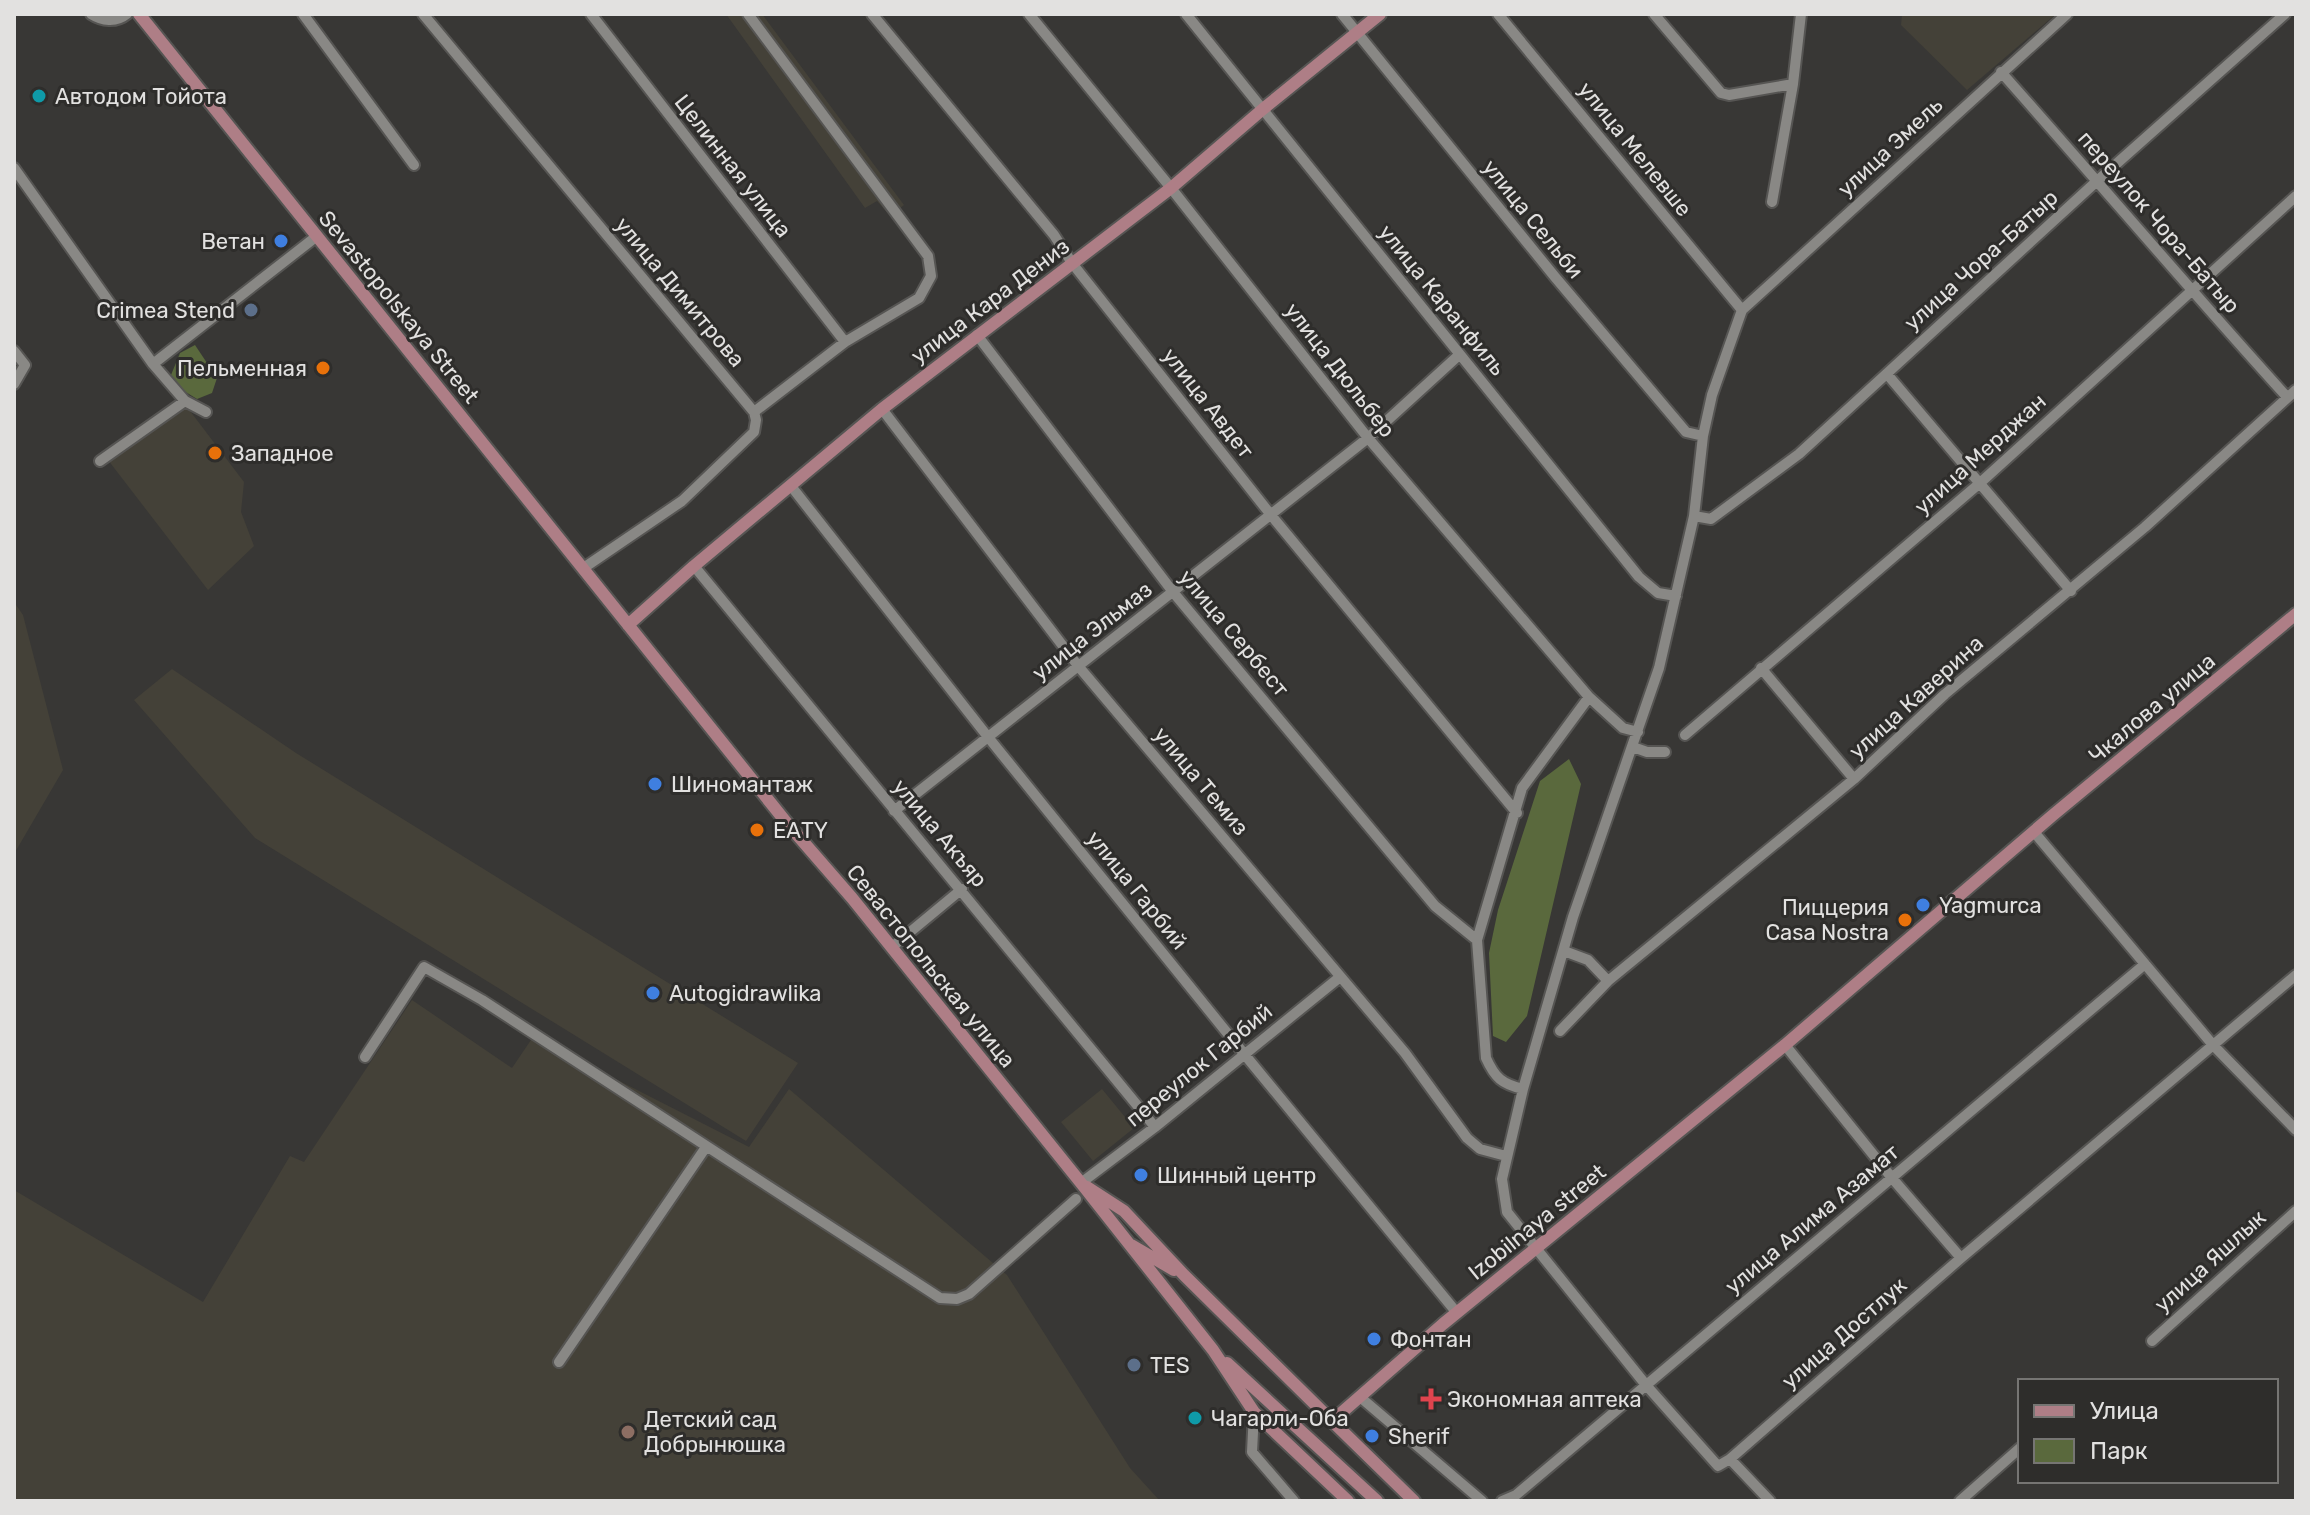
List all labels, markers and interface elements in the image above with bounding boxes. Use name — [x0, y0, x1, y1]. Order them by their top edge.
street label: улица Мелевше — [1572, 76, 1698, 222]
place label: Автодом Тойота — [55, 83, 227, 110]
marker: Автодом Тойота — [30, 87, 48, 105]
street label: Целинная улица — [669, 89, 797, 243]
street label: улица Эмель — [1832, 92, 1948, 202]
street label: переулок Чора-Батыр — [2072, 125, 2246, 319]
street label: улица Сельби — [1477, 154, 1589, 284]
street label: улица Чора-Батыр — [1899, 184, 2063, 336]
street label: Sevastopolskaya Street — [313, 205, 485, 409]
street label: улица Димитрова — [609, 211, 751, 373]
street label: улица Каранфиль — [1373, 219, 1511, 381]
place label: Ветан — [201, 228, 265, 255]
marker: Ветан — [272, 232, 290, 250]
street label: улица Кара Дениз — [905, 233, 1075, 369]
place label: Crimea Stend — [96, 297, 235, 324]
street label: улица Дюльбер — [1279, 297, 1401, 443]
marker: Crimea Stend — [242, 301, 260, 319]
street label: улица Авдет — [1157, 342, 1259, 464]
place label: Пельменная — [177, 355, 307, 382]
marker: Пельменная — [314, 359, 332, 377]
street label: улица Мерджан — [1909, 388, 2051, 520]
place label: Западное — [231, 440, 334, 467]
marker: Западное — [206, 444, 224, 462]
street label: улица Сербест — [1173, 564, 1295, 702]
street label: улица Эльмаз — [1027, 576, 1157, 686]
street label: улица Каверина — [1843, 630, 1989, 764]
street label: Чкалова улица — [2083, 647, 2221, 769]
street label: улица Темиз — [1148, 721, 1254, 841]
place label: Шиномантаж — [671, 771, 813, 798]
street label: улица Акъяр — [887, 773, 993, 893]
marker: Шиномантаж — [646, 775, 664, 793]
place label: EАTY — [773, 817, 828, 844]
marker: EАTY — [748, 821, 766, 839]
street label: улица Гарбий — [1081, 825, 1193, 955]
street label: Севастопольская улица — [841, 859, 1021, 1073]
place label: Yagmurca — [1939, 892, 2042, 919]
place label: Пиццерия Casa Nostra — [1765, 894, 1889, 946]
marker: Yagmurca — [1914, 896, 1932, 914]
marker: Пиццерия Casa Nostra — [1896, 911, 1914, 929]
place label: Autogidrawlika — [669, 980, 821, 1007]
marker: Autogidrawlika — [644, 984, 662, 1002]
street label: переулок Гарбий — [1120, 998, 1278, 1132]
street label: улица Алима Азамат — [1720, 1138, 1904, 1300]
street label: Izobilnaya street — [1463, 1158, 1611, 1286]
place label: Шинный центр — [1157, 1162, 1316, 1189]
marker: Шинный центр — [1132, 1166, 1150, 1184]
street label: улица Яшлык — [2149, 1204, 2271, 1318]
street label: улица Достлук — [1776, 1271, 1912, 1395]
place label: Фонтан — [1390, 1326, 1472, 1353]
marker: Фонтан — [1365, 1330, 1383, 1348]
place label: TES — [1150, 1352, 1190, 1379]
marker: TES — [1125, 1356, 1143, 1374]
legend — [2018, 1379, 2278, 1483]
place label: Экономная аптека — [1447, 1386, 1642, 1413]
marker: Экономная аптека — [1422, 1390, 1440, 1408]
text: Улица — [2090, 1397, 2159, 1425]
place label: Чагарли-Оба — [1211, 1405, 1349, 1432]
place label: Детский сад Добрынюшка — [644, 1406, 786, 1458]
marker: Чагарли-Оба — [1186, 1409, 1204, 1427]
marker: Детский сад Добрынюшка — [619, 1423, 637, 1441]
place label: Sherif — [1388, 1423, 1450, 1450]
marker: Sherif — [1363, 1427, 1381, 1445]
text: Парк — [2090, 1437, 2148, 1465]

